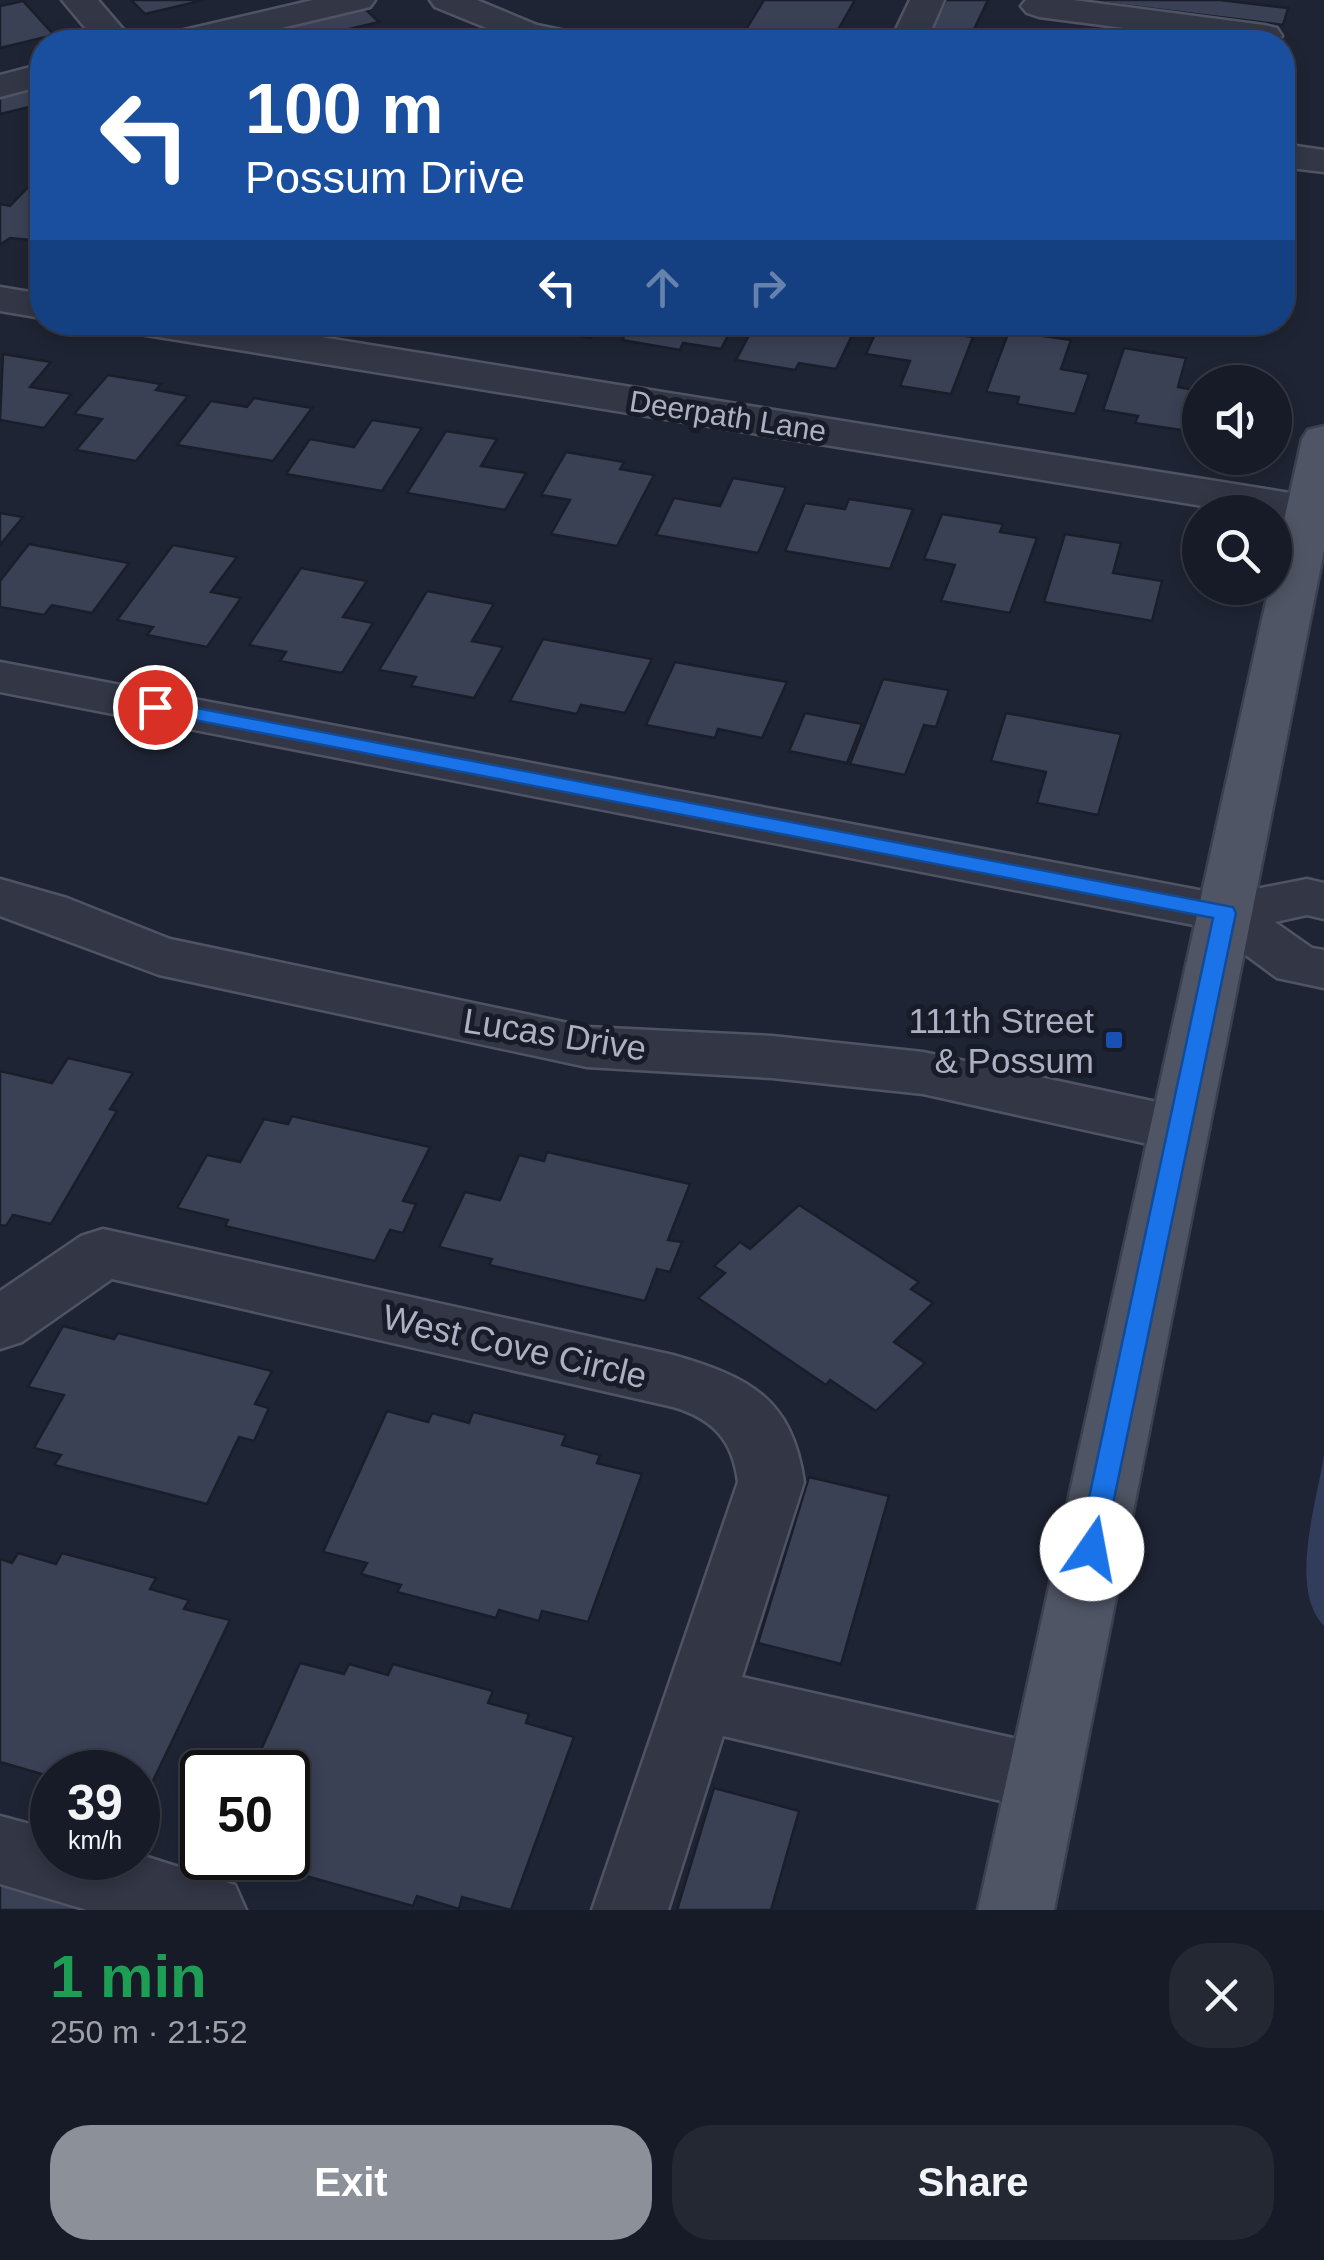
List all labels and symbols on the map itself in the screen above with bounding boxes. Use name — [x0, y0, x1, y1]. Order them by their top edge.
street label: Deerpath Lane — [627, 384, 829, 448]
pin — [113, 665, 198, 750]
street label: Lucas Drive — [461, 1000, 649, 1068]
place label: 111th Street & Possum — [909, 1001, 1094, 1080]
marker: 111th Street & Possum — [1103, 1029, 1125, 1051]
street label: West Cove Circle — [379, 1297, 651, 1395]
position arrow — [1040, 1497, 1144, 1601]
speed limit sign: 50 — [180, 1750, 310, 1880]

